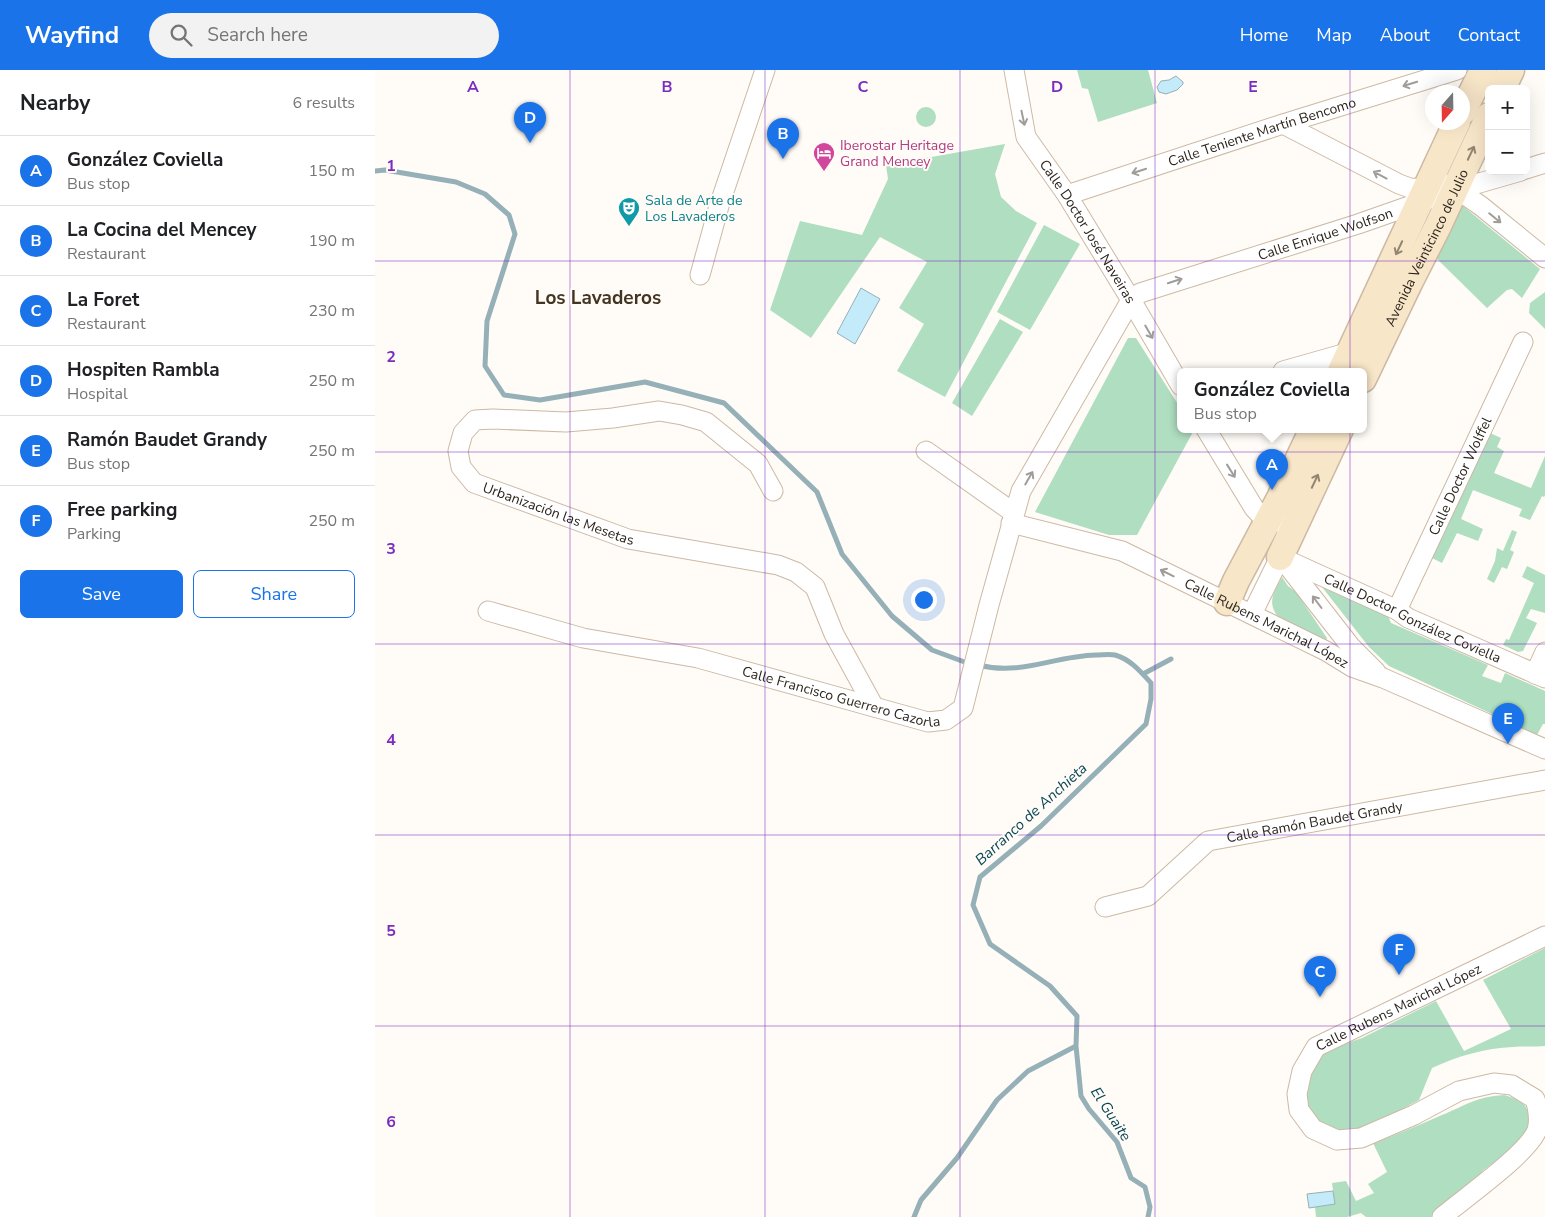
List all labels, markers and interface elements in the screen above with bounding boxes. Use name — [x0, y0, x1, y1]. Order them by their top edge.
search box — [149, 13, 499, 58]
text: Wayfind — [25, 19, 119, 51]
icon: search — [167, 21, 195, 49]
text: Search here — [207, 22, 308, 48]
text: Home — [1240, 23, 1288, 47]
text: Map — [1316, 23, 1352, 47]
text: About — [1380, 23, 1430, 47]
text: Contact — [1458, 23, 1520, 47]
text: A — [467, 76, 479, 98]
text: B — [661, 76, 673, 98]
text: C — [858, 76, 869, 98]
text: D — [1051, 76, 1063, 98]
text: E — [1248, 76, 1258, 98]
one-way arrow — [1403, 80, 1419, 90]
north arrow — [1425, 85, 1470, 130]
map controls — [1485, 85, 1530, 175]
button: + — [1485, 85, 1530, 130]
text: Nearby — [20, 89, 90, 117]
text: 6 results — [293, 92, 355, 114]
street label: Calle Teniente Martín Bencomo — [1165, 92, 1359, 171]
pin: D — [514, 102, 546, 143]
one-way arrow — [1018, 109, 1028, 125]
pin: B — [767, 118, 799, 159]
button: − — [1485, 130, 1530, 175]
place label: Iberostar Heritage Grand Mencey — [840, 136, 954, 171]
hotel icon: Iberostar Heritage Grand Mencey — [812, 141, 836, 172]
one-way arrow — [1466, 145, 1476, 160]
text: González Coviella — [67, 147, 223, 173]
text: 1 — [386, 155, 396, 177]
street label: Calle Doctor José Naveiras — [1035, 156, 1140, 307]
text: A — [30, 160, 42, 182]
text: 150 m — [308, 160, 355, 182]
street label: Avenida Veinticinco de Julio — [1380, 166, 1473, 329]
one-way arrow — [1131, 167, 1147, 177]
one-way arrow — [1373, 170, 1388, 180]
text: Bus stop — [67, 173, 130, 195]
place label: Sala de Arte de Los Lavaderos — [645, 191, 742, 226]
theatre icon: Sala de Arte de Los Lavaderos — [617, 196, 641, 227]
street label: Calle Enrique Wolfson — [1255, 203, 1395, 265]
one-way arrow — [1488, 212, 1501, 223]
text: La Cocina del Mencey — [67, 217, 257, 243]
text: B — [30, 230, 42, 252]
text: 190 m — [308, 230, 355, 252]
one-way arrow — [1394, 240, 1404, 255]
text: Restaurant — [67, 243, 146, 265]
one-way arrow — [1167, 276, 1183, 286]
district label: Los Lavaderos — [535, 285, 661, 311]
text: La Foret — [67, 287, 139, 313]
text: C — [31, 300, 41, 322]
text: 230 m — [308, 300, 355, 322]
text: Restaurant — [67, 313, 146, 335]
one-way arrow — [1145, 324, 1155, 339]
text: 2 — [386, 346, 396, 368]
text: Hospiten Rambla — [67, 357, 220, 383]
popup — [1177, 368, 1367, 433]
text: D — [30, 370, 42, 392]
text: 250 m — [308, 370, 355, 392]
text: González Coviella — [1194, 377, 1350, 403]
text: Hospital — [67, 383, 128, 405]
text: Bus stop — [1194, 403, 1257, 425]
street label: Calle Doctor Wolffel — [1424, 413, 1496, 538]
text: Ramón Baudet Grandy — [67, 427, 267, 453]
text: E — [31, 440, 41, 462]
text: 250 m — [308, 440, 355, 462]
pin: A — [1256, 449, 1288, 490]
text: Bus stop — [67, 453, 130, 475]
one-way arrow — [1226, 463, 1236, 477]
one-way arrow — [1024, 471, 1034, 486]
one-way arrow — [1311, 474, 1320, 489]
street label: Urbanización las Mesetas — [480, 478, 636, 549]
text: Free parking — [67, 497, 177, 523]
text: F — [32, 510, 41, 532]
text: 250 m — [308, 510, 355, 532]
text: Parking — [67, 523, 121, 545]
text: 3 — [386, 538, 396, 560]
one-way arrow — [1160, 568, 1175, 577]
street label: Calle Doctor González Coviella — [1321, 569, 1504, 667]
button: Save — [20, 570, 183, 618]
button: Share — [193, 570, 355, 618]
street label: Calle Rubens Marichal López — [1181, 574, 1353, 673]
your location — [911, 587, 937, 613]
one-way arrow — [1311, 596, 1322, 609]
street label: Calle Francisco Guerrero Cazorla — [740, 661, 941, 731]
pin: E — [1492, 703, 1524, 744]
text: 4 — [386, 729, 396, 751]
water label: Barranco de Anchieta — [971, 758, 1091, 870]
street label: Calle Ramón Baudet Grandy — [1225, 796, 1405, 847]
text: 5 — [386, 920, 396, 942]
pin: F — [1383, 934, 1415, 975]
pin: C — [1304, 956, 1336, 997]
street label: Calle Rubens Marichal López — [1315, 960, 1485, 1058]
water label: El Guaite — [1086, 1083, 1136, 1145]
text: 6 — [386, 1111, 396, 1133]

